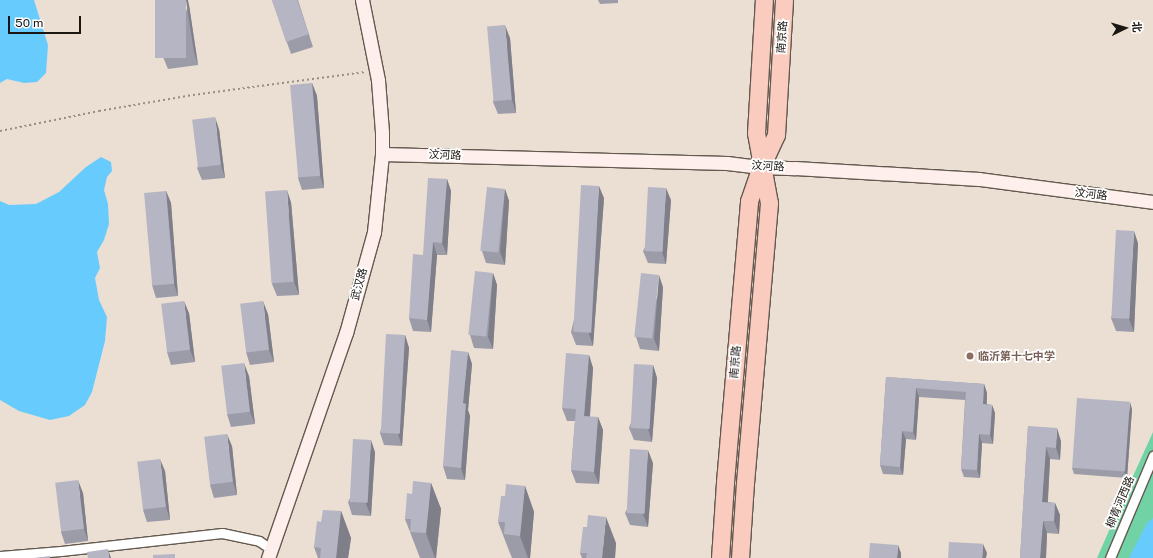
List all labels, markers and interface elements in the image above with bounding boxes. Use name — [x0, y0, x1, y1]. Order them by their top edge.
scale bar — [10, 8, 83, 34]
north arrow — [1105, 8, 1145, 48]
text: 50 m — [15, 16, 43, 30]
street label: 南京路 — [774, 20, 790, 54]
text: 北 — [1130, 21, 1143, 33]
street label: 汶河路 — [428, 148, 462, 162]
street label: 汶河路 — [751, 159, 785, 173]
street label: 汶河路 — [1074, 185, 1108, 203]
street label: 武汉路 — [348, 266, 370, 302]
street label: 南京路 — [727, 345, 743, 379]
place label: 临沂第十七中学 — [978, 349, 1055, 363]
marker: 临沂第十七中学 — [965, 351, 975, 361]
street label: 柳青河西路 — [1103, 474, 1137, 530]

